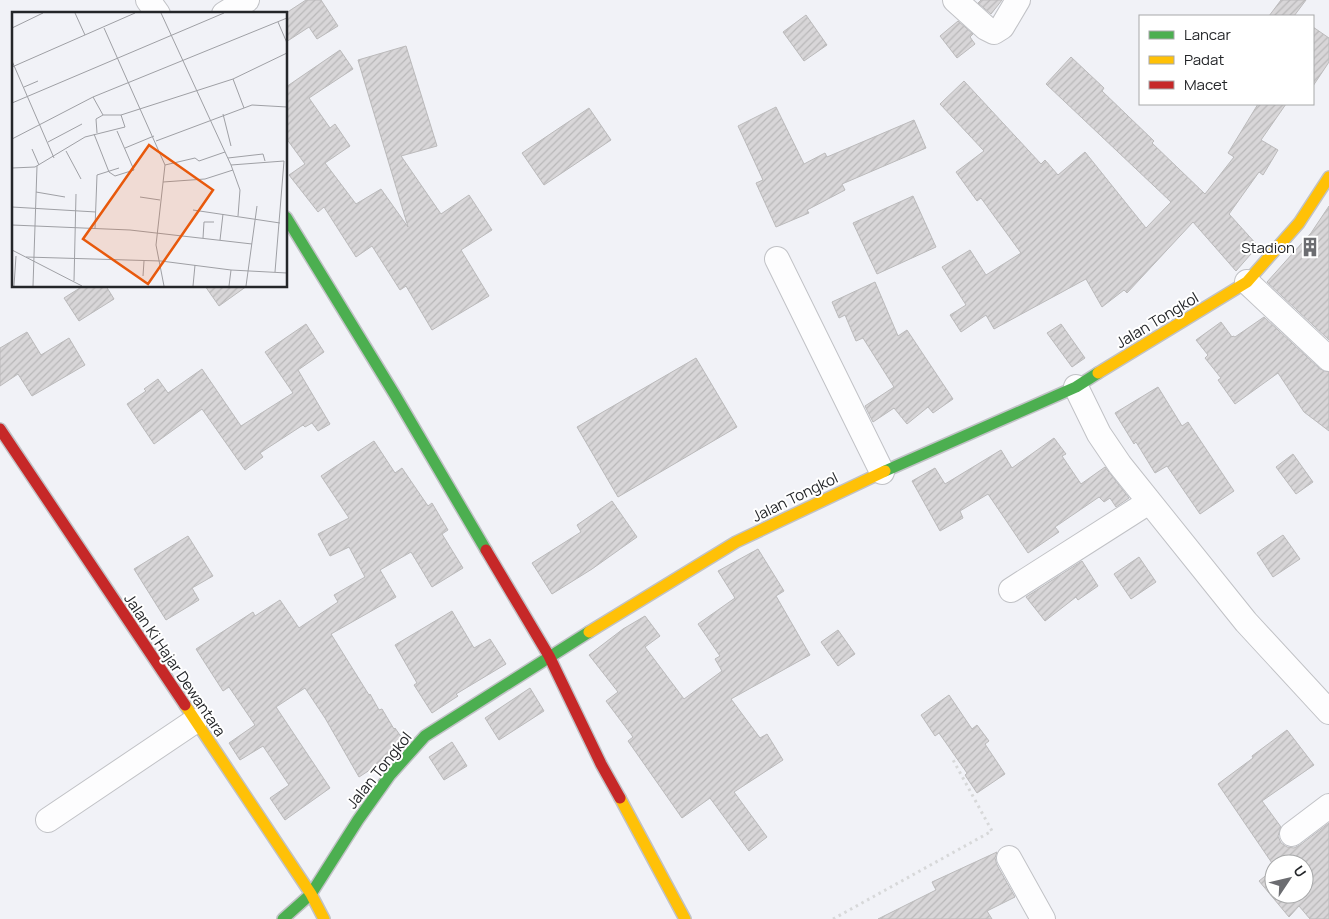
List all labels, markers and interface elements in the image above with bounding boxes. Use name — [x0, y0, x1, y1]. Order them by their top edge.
inset map — [12, 12, 288, 288]
legend — [1139, 15, 1314, 105]
text: Lancar — [1184, 24, 1231, 45]
text: Padat — [1184, 49, 1224, 70]
text: Macet — [1184, 74, 1228, 95]
building icon: Stadion — [1299, 236, 1321, 258]
place label: Stadion — [1241, 237, 1295, 258]
street label: Jalan Tongkol — [1112, 287, 1202, 353]
street label: Jalan Tongkol — [749, 467, 841, 527]
street label: Jalan Ki Hajar Dewantara — [119, 589, 231, 741]
street label: Jalan Tongkol — [342, 727, 416, 813]
north arrow — [1264, 854, 1314, 904]
text: U — [1289, 862, 1311, 881]

